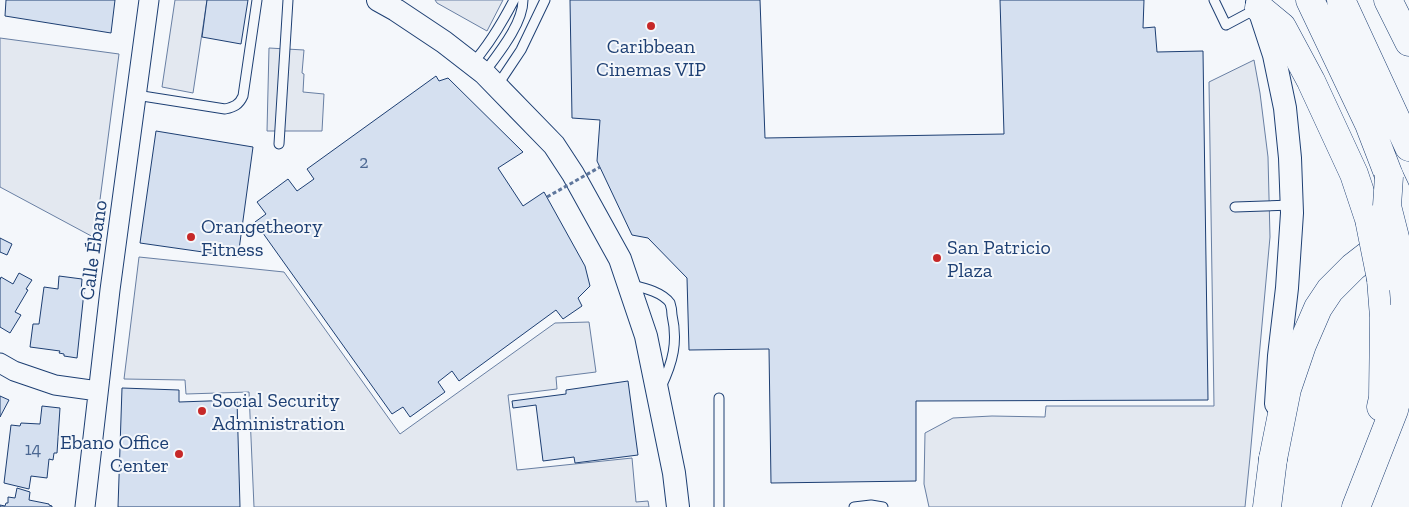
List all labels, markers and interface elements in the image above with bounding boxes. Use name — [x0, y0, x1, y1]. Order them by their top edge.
marker: Caribbean Cinemas VIP — [645, 20, 657, 32]
place label: Caribbean Cinemas VIP — [596, 34, 706, 81]
house number: 2 — [359, 151, 369, 173]
street label: Calle Ébano — [74, 198, 112, 302]
place label: Orangetheory Fitness — [201, 214, 323, 261]
marker: Orangetheory Fitness — [185, 231, 197, 243]
place label: San Patricio Plaza — [947, 235, 1051, 282]
marker: San Patricio Plaza — [931, 252, 943, 264]
place label: Social Security Administration — [212, 388, 345, 435]
marker: Social Security Administration — [196, 405, 208, 417]
place label: Ebano Office Center — [60, 430, 169, 477]
house number: 14 — [25, 438, 42, 460]
marker: Ebano Office Center — [173, 448, 185, 460]

